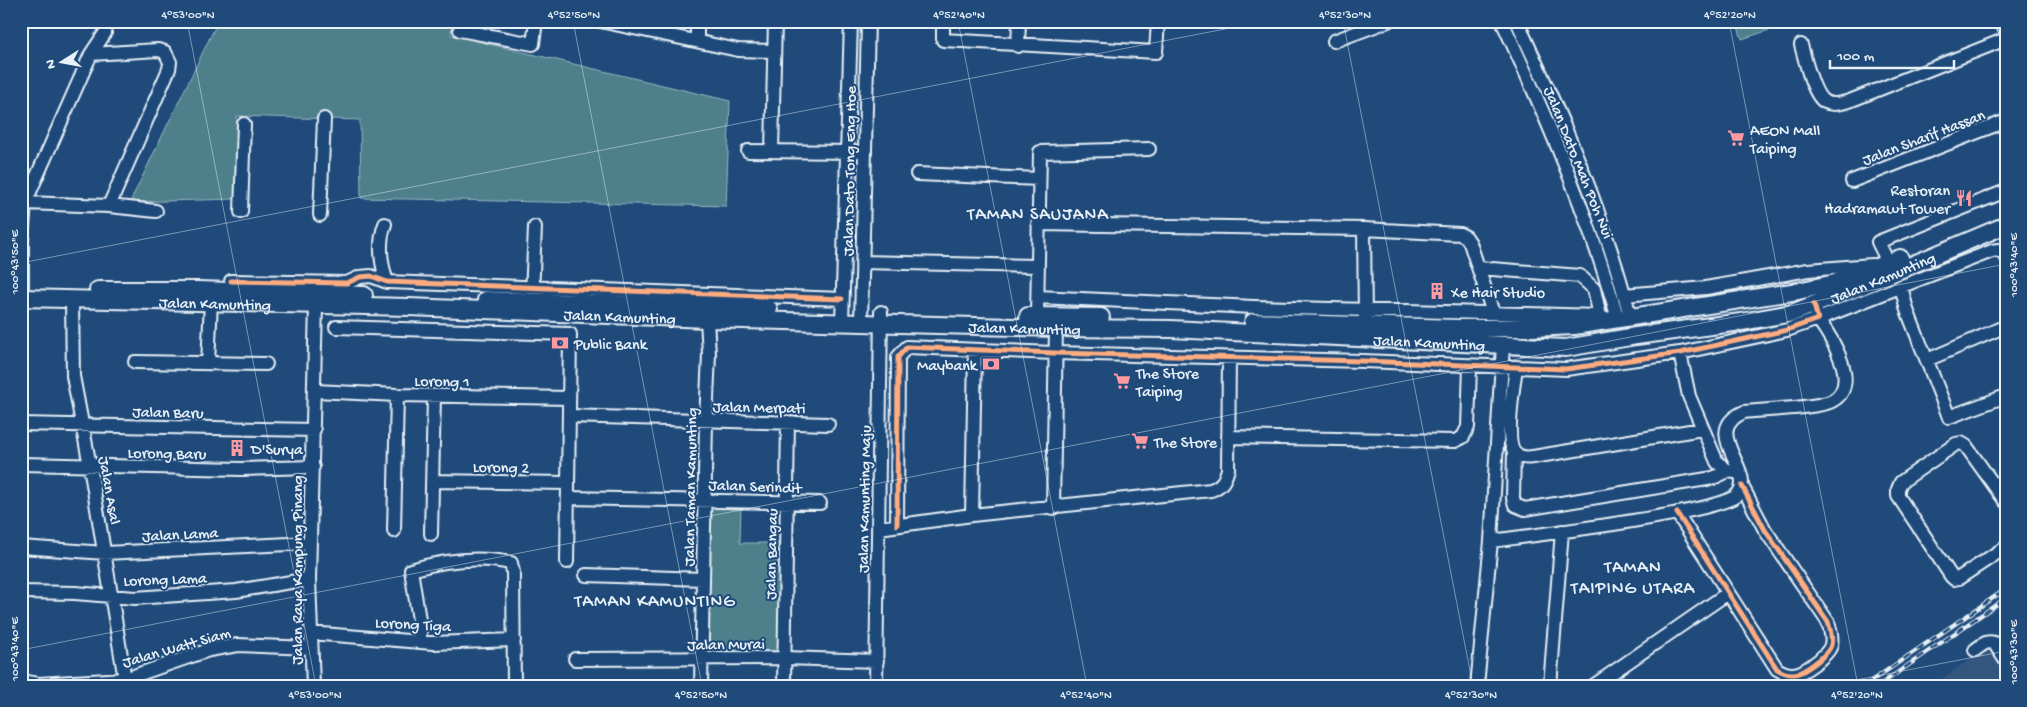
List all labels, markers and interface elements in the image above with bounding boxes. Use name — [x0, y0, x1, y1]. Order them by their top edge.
text: 4°53'00"N — [161, 9, 215, 23]
text: 4°52'50"N — [548, 9, 600, 23]
text: 4°52'40"N — [933, 9, 985, 23]
text: 4°52'30"N — [1319, 9, 1371, 23]
text: 4°52'20"N — [1704, 9, 1756, 23]
north arrow — [38, 38, 88, 88]
scale bar — [1830, 38, 1953, 70]
text: 100 m — [1836, 48, 1875, 66]
text: N — [42, 58, 61, 70]
street label: Jalan Dato Mah Poh Nui — [1538, 84, 1616, 242]
street label: Jalan Dato Tong Eng Hoe — [841, 85, 862, 256]
street label: Jalan Sharif Hassan — [1860, 107, 1989, 171]
place label: AEON Mall Taiping — [1749, 123, 1820, 160]
supermarket icon: AEON Mall Taiping — [1726, 128, 1746, 148]
place label: Restoran Hadramawt Tower — [1824, 183, 1951, 220]
restaurant icon: Restoran Hadramawt Tower — [1954, 188, 1974, 208]
district label: TAMAN SAUJANA — [966, 205, 1109, 226]
text: 100°43'50"E — [9, 229, 23, 295]
text: 100°43'40"E — [2008, 233, 2022, 298]
street label: Jalan Kamunting — [1828, 250, 1939, 310]
building icon: Xe Hair Studio — [1427, 281, 1447, 301]
place label: Xe Hair Studio — [1450, 285, 1545, 304]
street label: Jalan Kamunting — [159, 295, 271, 317]
street label: Jalan Kamunting — [563, 307, 676, 331]
street label: Jalan Kamunting — [968, 320, 1081, 341]
bank icon: Public Bank — [550, 333, 570, 353]
street label: Jalan Kamunting — [1373, 333, 1486, 357]
place label: Public Bank — [573, 337, 649, 356]
bank icon: Maybank — [981, 354, 1001, 374]
place label: Maybank — [917, 358, 979, 377]
place label: The Store Taiping — [1135, 366, 1200, 403]
supermarket icon: The Store Taiping — [1112, 371, 1132, 391]
street label: Lorong 1 — [414, 374, 470, 393]
street label: Jalan Merpati — [712, 399, 806, 420]
street label: Jalan Baru — [132, 404, 204, 425]
street label: Jalan Taman Kamunting — [682, 408, 703, 567]
street label: Jalan Kamunting Maju — [856, 424, 877, 573]
supermarket icon: The Store — [1130, 431, 1150, 451]
place label: The Store — [1153, 435, 1218, 454]
building icon: D'Surya — [227, 438, 247, 458]
place label: D'Surya — [250, 442, 304, 461]
street label: Lorong Baru — [127, 445, 207, 466]
street label: Jalan Asal — [92, 455, 123, 526]
street label: Lorong 2 — [473, 460, 529, 479]
street label: Jalan Raya Kampung Pinang — [290, 475, 309, 665]
street label: Jalan Serindit — [708, 477, 803, 500]
street label: Jalan Bangau — [763, 508, 784, 600]
street label: Jalan Lama — [142, 525, 220, 548]
district label: TAMAN TAIPING UTARA — [1570, 558, 1696, 600]
street label: Lorong Lama — [123, 571, 208, 592]
district label: TAMAN KAMUNTING — [573, 592, 736, 613]
street label: Lorong Tiga — [374, 615, 452, 638]
text: 100°43'40"E — [9, 617, 23, 682]
text: 100°43'30"E — [2008, 619, 2022, 685]
street label: Jalan Watt Siam — [121, 625, 234, 674]
street label: Jalan Murai — [687, 636, 765, 657]
text: 4°53'00"N — [288, 689, 342, 703]
text: 4°52'50"N — [675, 689, 727, 703]
text: 4°52'40"N — [1060, 689, 1112, 703]
text: 4°52'30"N — [1445, 689, 1497, 703]
text: 4°52'20"N — [1831, 689, 1883, 703]

